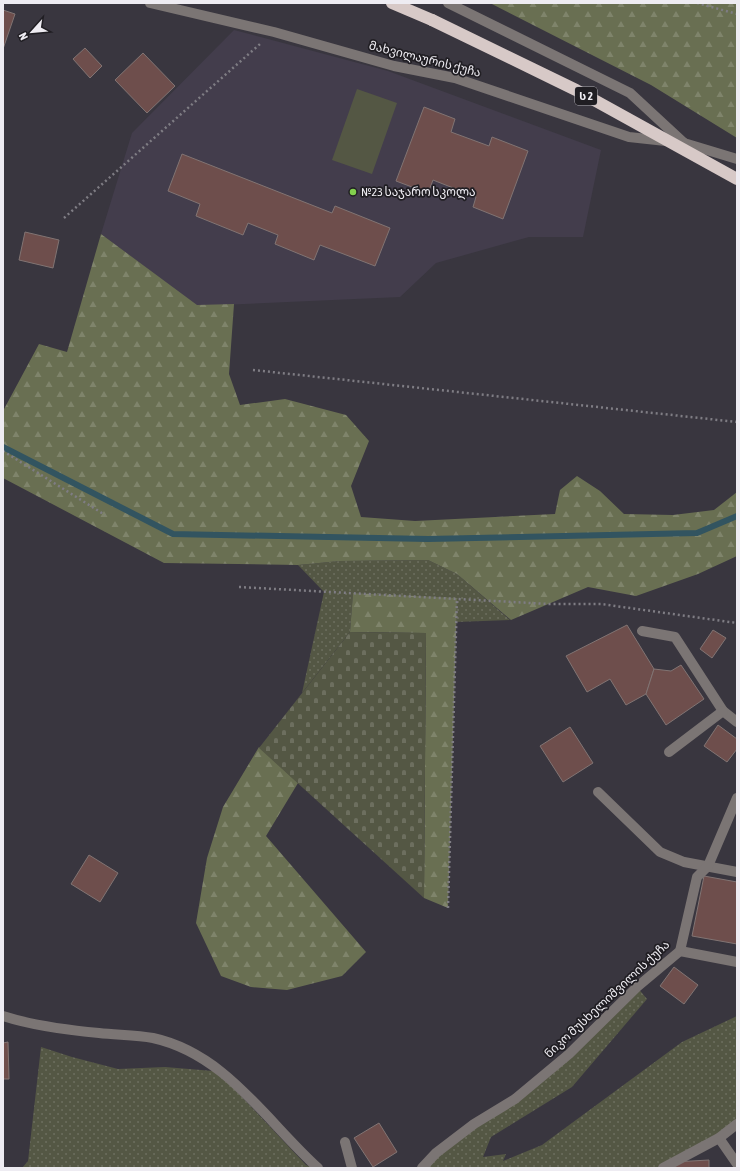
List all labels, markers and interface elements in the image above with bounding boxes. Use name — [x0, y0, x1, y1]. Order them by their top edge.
north arrow — [12, 12, 52, 52]
text: N — [16, 31, 30, 42]
street label: მახვილაურის ქუჩა — [367, 38, 482, 81]
road number: ს 2 — [575, 87, 597, 105]
place label: №23 საჯარო სკოლა — [361, 185, 476, 200]
marker: №23 საჯარო სკოლა — [348, 187, 358, 197]
street label: ნიკო მუსხელიშვილის ქუჩა — [542, 937, 673, 1061]

